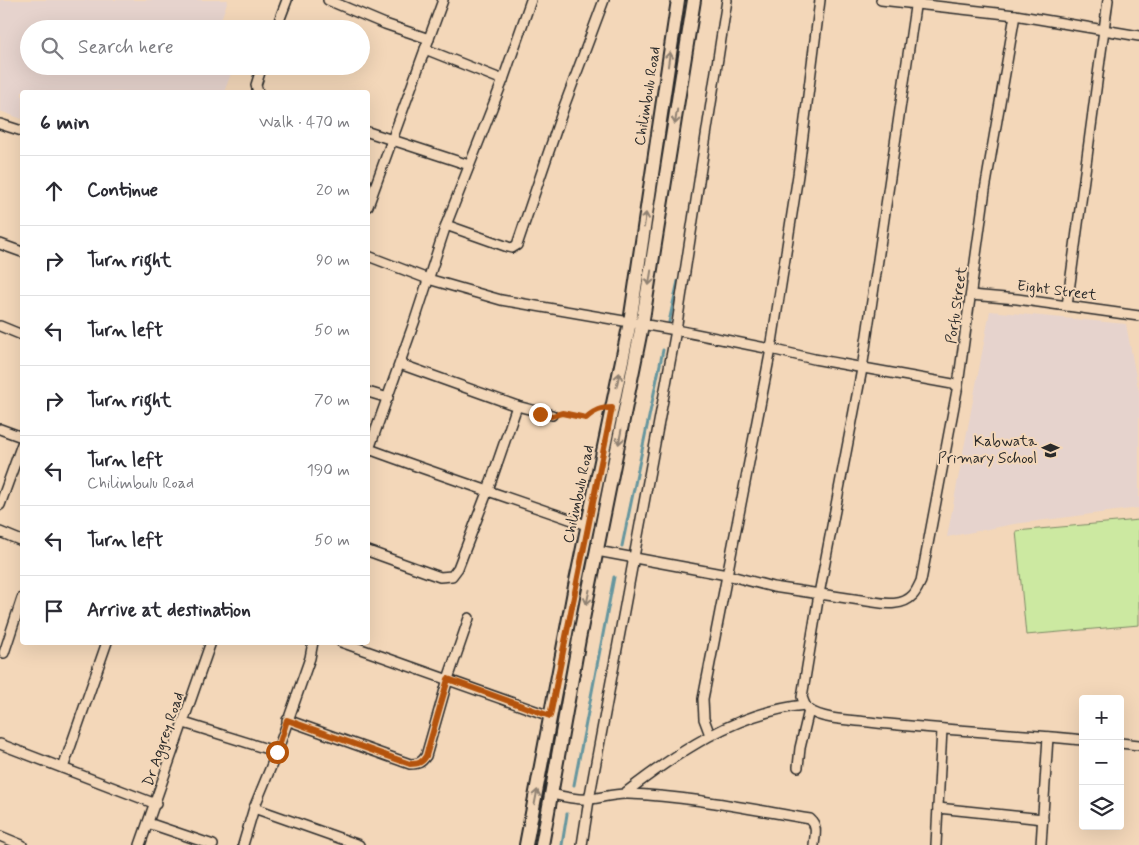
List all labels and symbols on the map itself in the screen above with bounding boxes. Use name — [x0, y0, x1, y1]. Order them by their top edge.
street label: Chilimbulu Road — [630, 45, 666, 147]
one-way arrow — [664, 52, 674, 68]
one-way arrow — [670, 109, 680, 125]
one-way arrow — [640, 212, 650, 228]
street label: Porfu Street — [942, 265, 972, 345]
one-way arrow — [644, 269, 654, 285]
street label: Eight Street — [1016, 276, 1098, 306]
one-way arrow — [614, 373, 623, 389]
route end — [529, 403, 552, 426]
one-way arrow — [614, 429, 624, 445]
place label: Kabwata Primary School — [938, 432, 1038, 469]
school or university icon: Kabwata Primary School — [1041, 440, 1061, 460]
street label: Chilimbulu Road — [559, 443, 599, 545]
one-way arrow — [583, 588, 592, 604]
street label: Dr Aggrey Road — [138, 690, 190, 789]
route start — [266, 741, 289, 764]
one-way arrow — [531, 790, 541, 806]

